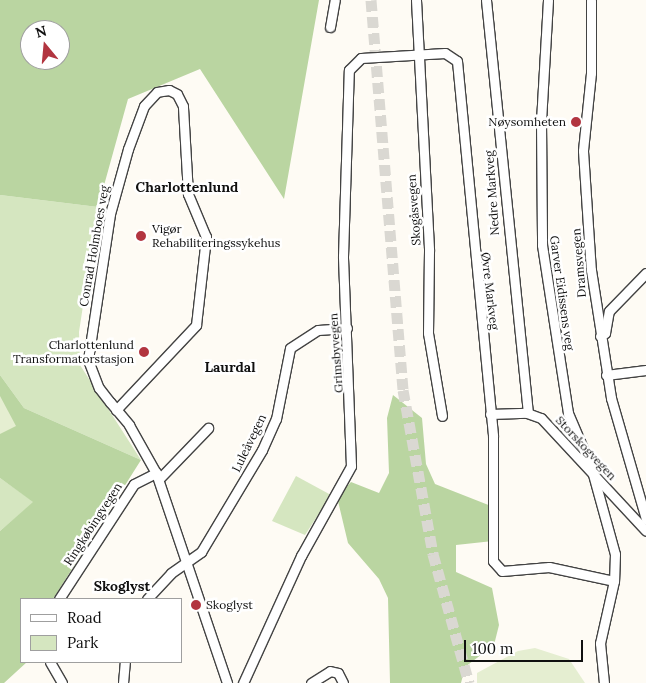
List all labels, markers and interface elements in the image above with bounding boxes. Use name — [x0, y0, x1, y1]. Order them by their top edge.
north arrow — [20, 20, 70, 70]
text: N — [33, 21, 49, 42]
place label: Nøysomheten — [488, 115, 566, 129]
marker: Nøysomheten — [570, 116, 582, 128]
street label: Nedre Markveg — [482, 150, 502, 236]
street label: Skogåsvegen — [404, 174, 424, 246]
district label: Charlottenlund — [136, 179, 238, 195]
street label: Conrad Holmboes veg — [76, 184, 112, 308]
place label: Vigør Rehabiliteringssykehus — [152, 222, 280, 250]
street label: Dramsvegen — [569, 228, 589, 298]
marker: Vigør Rehabiliteringssykehus — [134, 229, 148, 243]
street label: Garver Eidissens veg — [547, 235, 577, 351]
street label: Øvre Markveg — [478, 251, 502, 331]
street label: Grimsbyvegen — [326, 313, 346, 393]
place label: Charlottenlund Transformatorstasjon — [13, 338, 134, 366]
marker: Charlottenlund Transformatorstasjon — [138, 346, 150, 358]
district label: Laurdal — [204, 359, 256, 375]
street label: Luleåvegen — [229, 412, 269, 474]
street label: Storskogvegen — [553, 413, 619, 483]
street label: Ringkøbingvegen — [61, 480, 125, 568]
district label: Skoglyst — [94, 578, 150, 594]
legend — [20, 598, 182, 663]
place label: Skoglyst — [206, 598, 253, 612]
marker: Skoglyst — [190, 599, 202, 611]
text: Road — [67, 608, 102, 627]
scale bar — [466, 630, 585, 662]
text: Park — [67, 633, 98, 652]
text: 100 m — [472, 639, 513, 658]

